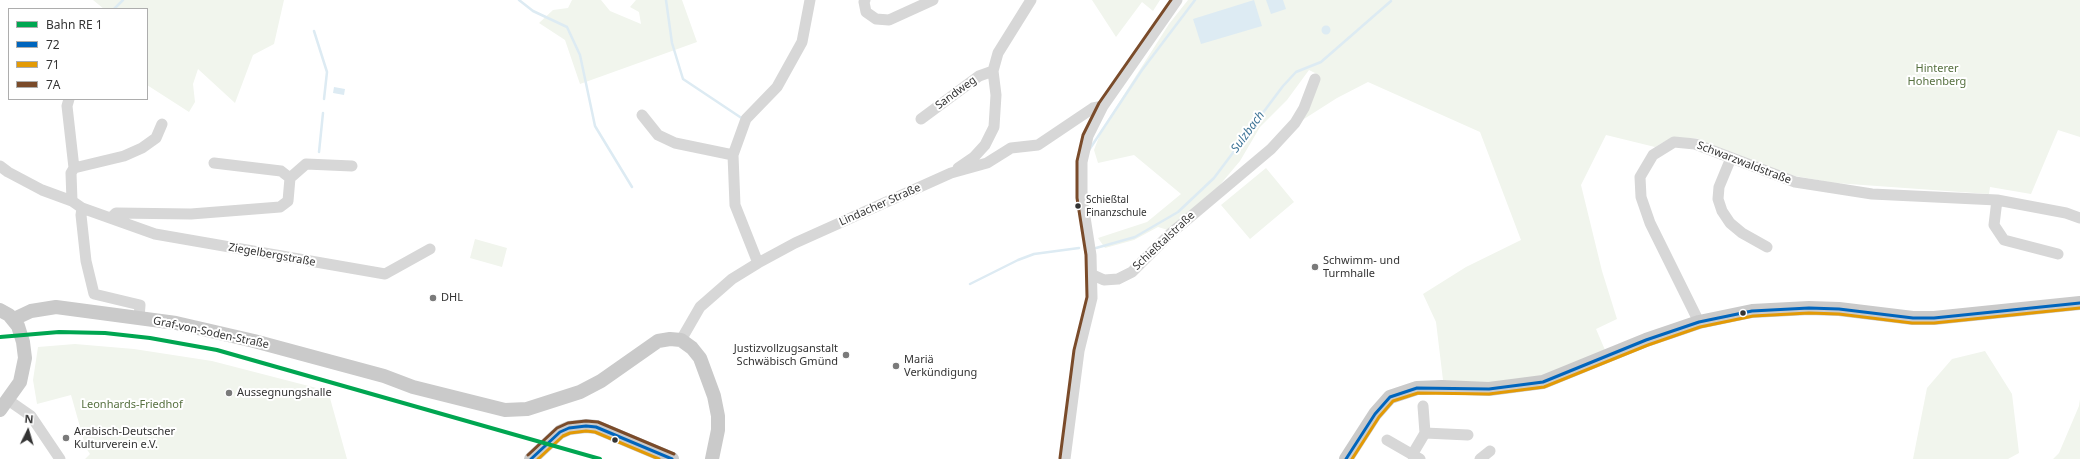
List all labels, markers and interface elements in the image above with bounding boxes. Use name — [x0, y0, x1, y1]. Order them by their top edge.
legend — [8, 8, 148, 100]
text: Bahn RE 1 — [46, 16, 103, 33]
text: 72 — [46, 36, 60, 53]
text: 71 — [46, 56, 60, 73]
park label: Hinterer Hohenberg — [1908, 62, 1966, 88]
street label: Sandweg — [933, 74, 979, 112]
text: 7A — [46, 76, 61, 93]
water label: Sulzbach — [1228, 109, 1268, 155]
street label: Schwarzwaldstraße — [1695, 139, 1793, 187]
street label: Lindacher Straße — [837, 181, 923, 229]
place label: Schießtal Finanzschule — [1086, 194, 1147, 218]
marker: Schießtal Finanzschule — [1073, 201, 1083, 211]
street label: Schießtalstraße — [1130, 209, 1198, 273]
street label: Ziegelbergstraße — [227, 241, 317, 269]
place label: Schwimm- und Turmhalle — [1323, 254, 1400, 280]
marker: Schwimm- und Turmhalle — [1310, 262, 1320, 272]
place label: DHL — [441, 291, 463, 305]
marker: DHL — [428, 293, 438, 303]
unlabelled marker — [1738, 308, 1748, 318]
street label: Graf-von-Soden-Straße — [152, 314, 270, 352]
place label: Justizvollzugsanstalt Schwäbisch Gmünd — [734, 342, 838, 368]
marker: Justizvollzugsanstalt Schwäbisch Gmünd — [841, 350, 851, 360]
place label: Mariä Verkündigung — [904, 353, 977, 379]
marker: Mariä Verkündigung — [891, 361, 901, 371]
place label: Aussegnungshalle — [237, 386, 332, 400]
marker: Aussegnungshalle — [224, 388, 234, 398]
park label: Leonhards-Friedhof — [81, 398, 183, 412]
north arrow — [8, 411, 48, 451]
text: N — [24, 411, 34, 426]
place label: Arabisch-Deutscher Kulturverein e.V. — [74, 425, 175, 451]
marker: Arabisch-Deutscher Kulturverein e.V. — [61, 433, 71, 443]
unlabelled marker — [610, 435, 620, 445]

